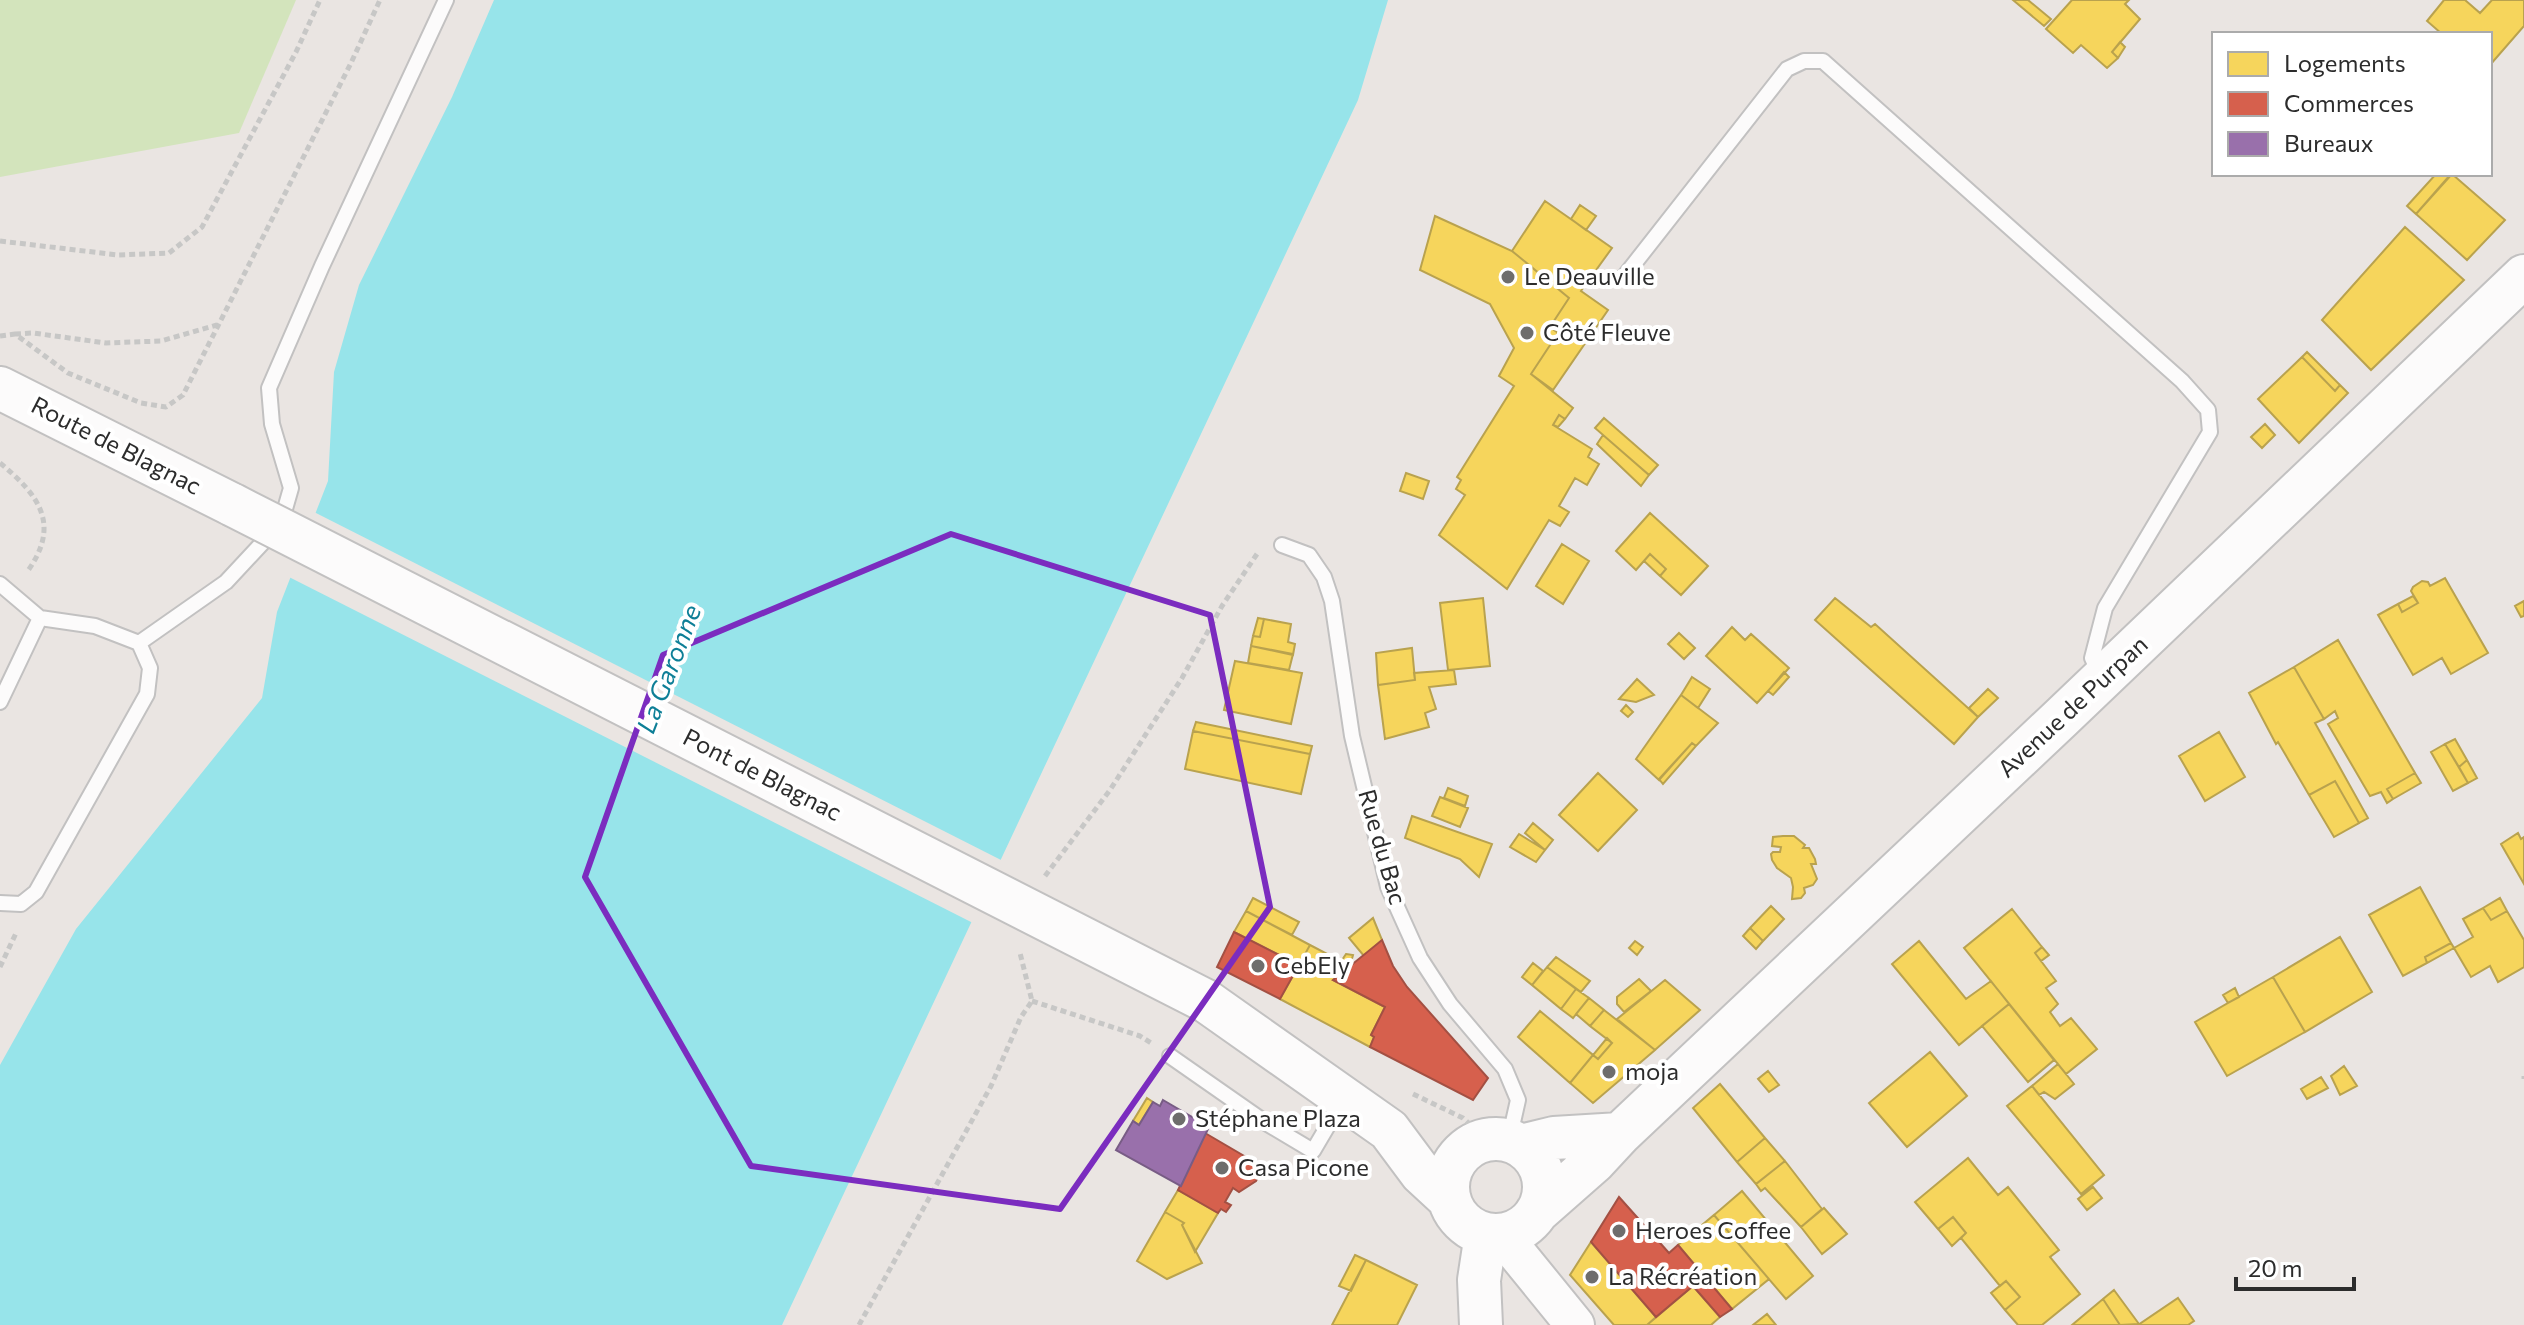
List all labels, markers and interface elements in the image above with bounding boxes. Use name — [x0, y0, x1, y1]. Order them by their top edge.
legend — [2212, 32, 2492, 176]
text: Logements — [2284, 48, 2406, 77]
text: Commerces — [2284, 88, 2414, 117]
text: Bureaux — [2284, 128, 2374, 157]
place label: Le Deauville — [1524, 261, 1655, 290]
marker: Le Deauville — [1499, 268, 1517, 286]
place label: Côté Fleuve — [1543, 317, 1671, 346]
marker: Côté Fleuve — [1518, 324, 1536, 342]
street label: Route de Blagnac — [27, 389, 206, 500]
water label: La Garonne — [629, 600, 706, 737]
street label: Avenue de Purpan — [1991, 629, 2153, 783]
street label: Pont de Blagnac — [679, 721, 847, 826]
street label: Rue du Bac — [1353, 786, 1414, 907]
place label: CebEly — [1274, 950, 1350, 979]
marker: CebEly — [1249, 957, 1267, 975]
place label: moja — [1625, 1056, 1679, 1085]
marker: moja — [1600, 1063, 1618, 1081]
place label: Stéphane Plaza — [1195, 1103, 1361, 1132]
marker: Stéphane Plaza — [1170, 1110, 1188, 1128]
place label: Casa Picone — [1238, 1152, 1369, 1181]
marker: Casa Picone — [1213, 1159, 1231, 1177]
place label: Heroes Coffee — [1635, 1215, 1791, 1244]
marker: Heroes Coffee — [1610, 1222, 1628, 1240]
scale bar — [2236, 1241, 2354, 1291]
text: 20 m — [2248, 1253, 2302, 1282]
place label: La Récréation — [1608, 1261, 1757, 1290]
marker: La Récréation — [1583, 1268, 1601, 1286]

